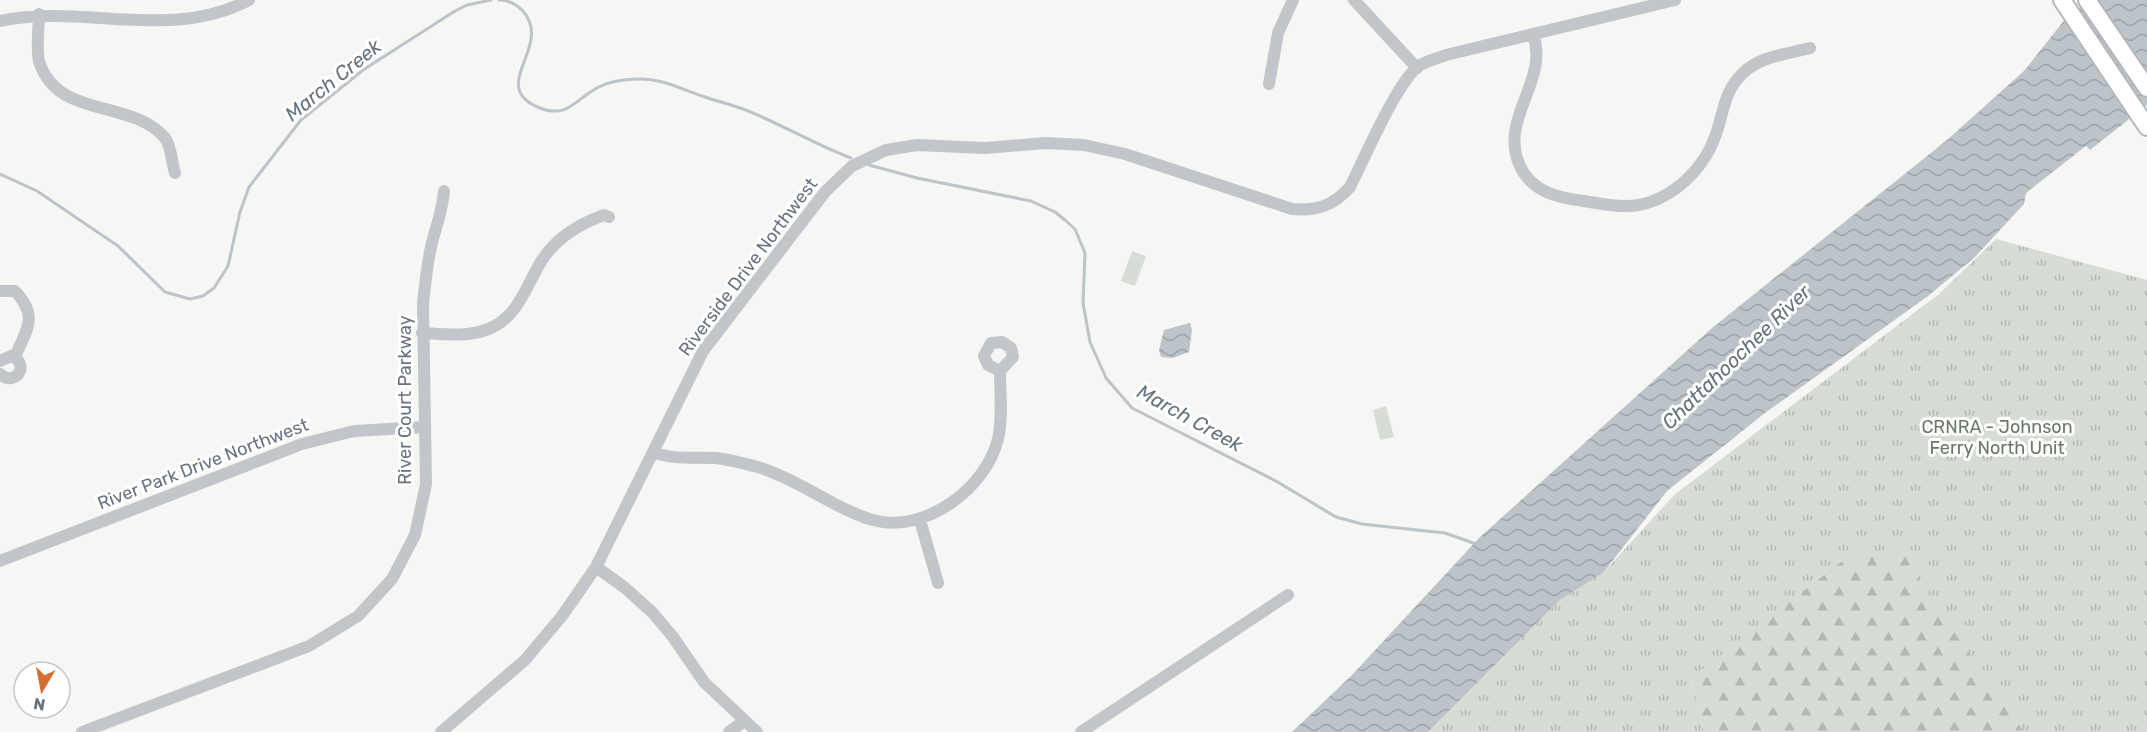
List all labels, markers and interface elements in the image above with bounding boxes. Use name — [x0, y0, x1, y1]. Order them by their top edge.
water label: March Creek — [280, 34, 386, 126]
street label: Riverside Drive Northwest — [674, 174, 822, 360]
water label: Chattahoochee River — [1657, 279, 1816, 434]
street label: River Court Parkway — [394, 315, 416, 485]
water label: March Creek — [1133, 379, 1247, 457]
street label: River Park Drive Northwest — [94, 414, 312, 514]
park label: CRNRA - Johnson Ferry North Unit — [1921, 416, 2073, 459]
north arrow — [12, 660, 72, 720]
text: N — [32, 694, 47, 715]

